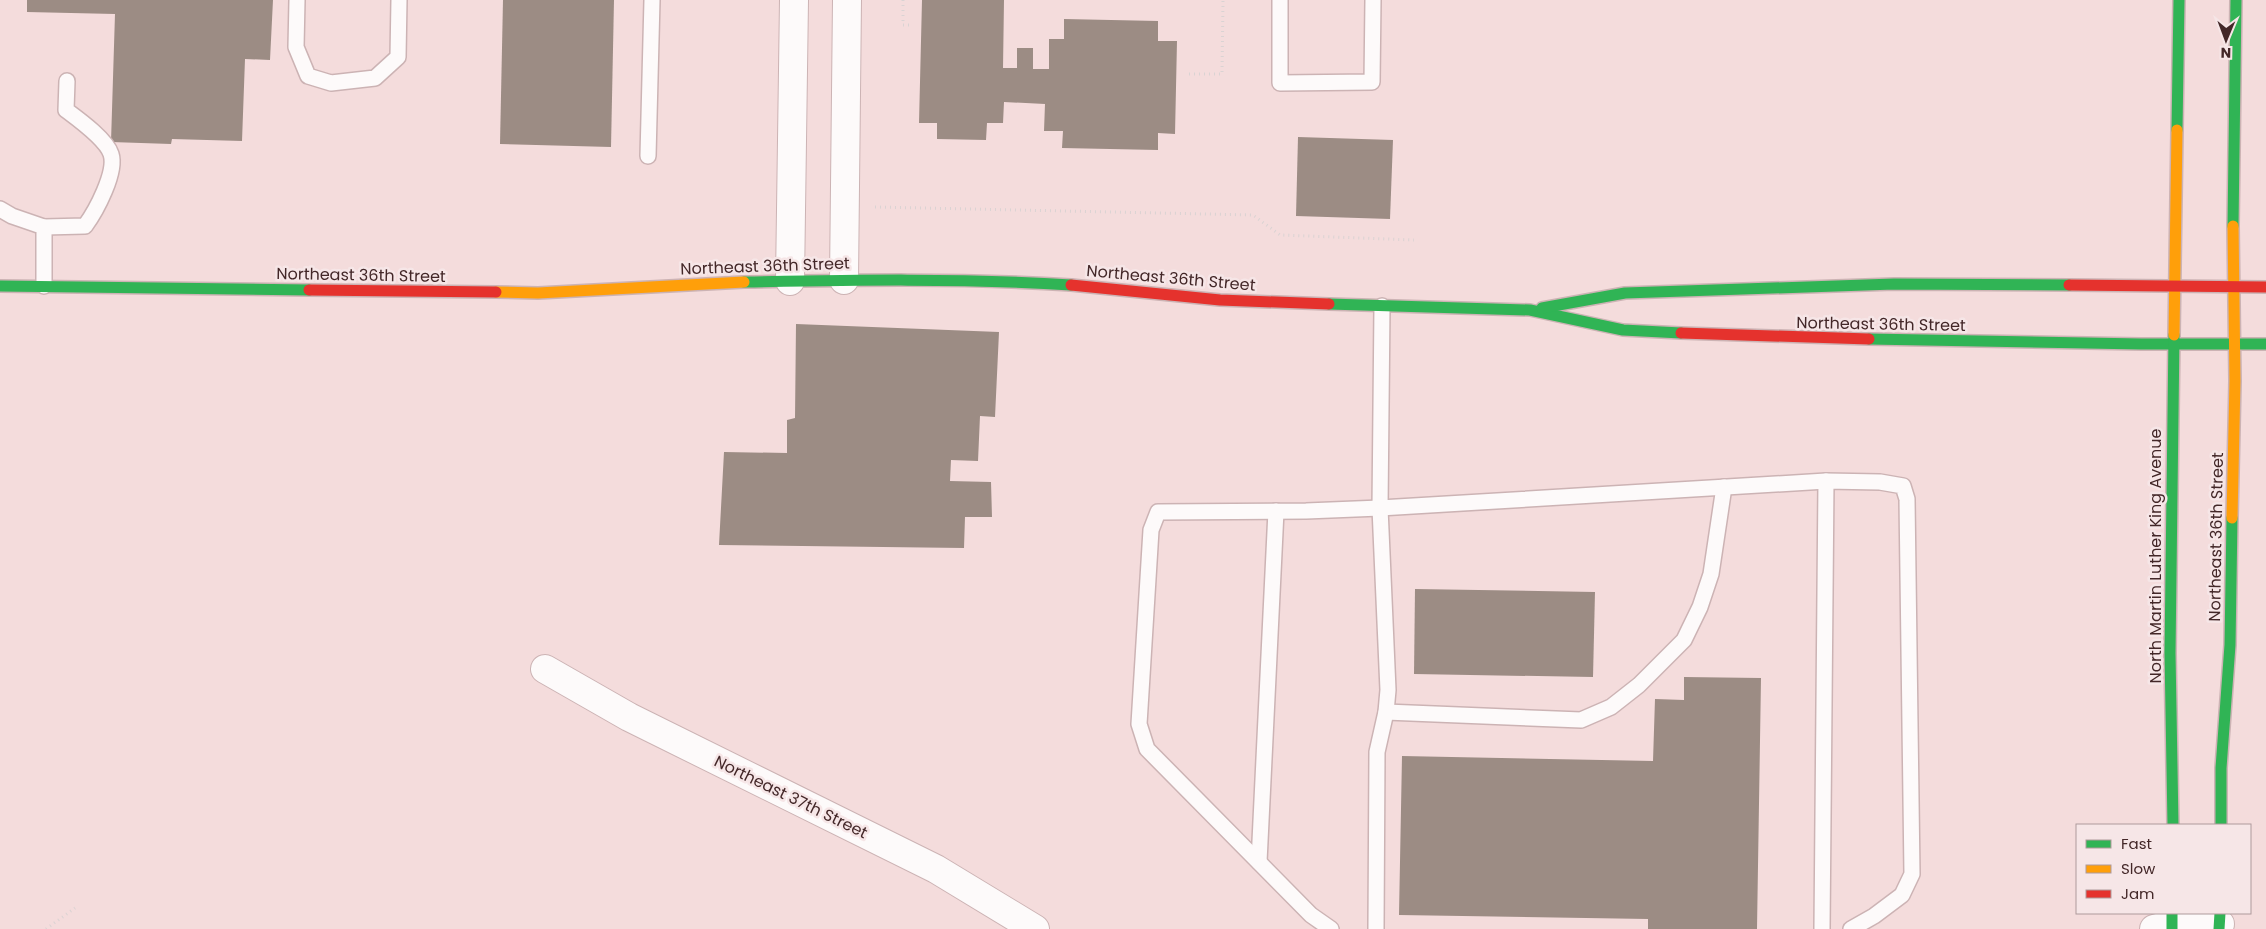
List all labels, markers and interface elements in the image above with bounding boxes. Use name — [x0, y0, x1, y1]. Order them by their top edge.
north arrow — [2201, 15, 2251, 65]
text: N — [2220, 43, 2231, 63]
street label: Northeast 36th Street — [680, 252, 850, 280]
street label: Northeast 36th Street — [1086, 259, 1257, 297]
street label: Northeast 36th Street — [276, 262, 446, 288]
street label: Northeast 36th Street — [1796, 311, 1966, 337]
street label: North Martin Luther King Avenue — [2144, 428, 2167, 683]
street label: Northeast 36th Street — [2203, 452, 2229, 622]
street label: Northeast 37th Street — [710, 750, 872, 844]
legend — [2076, 824, 2251, 914]
text: Fast — [2121, 833, 2152, 854]
text: Slow — [2121, 858, 2156, 879]
text: Jam — [2121, 883, 2155, 904]

